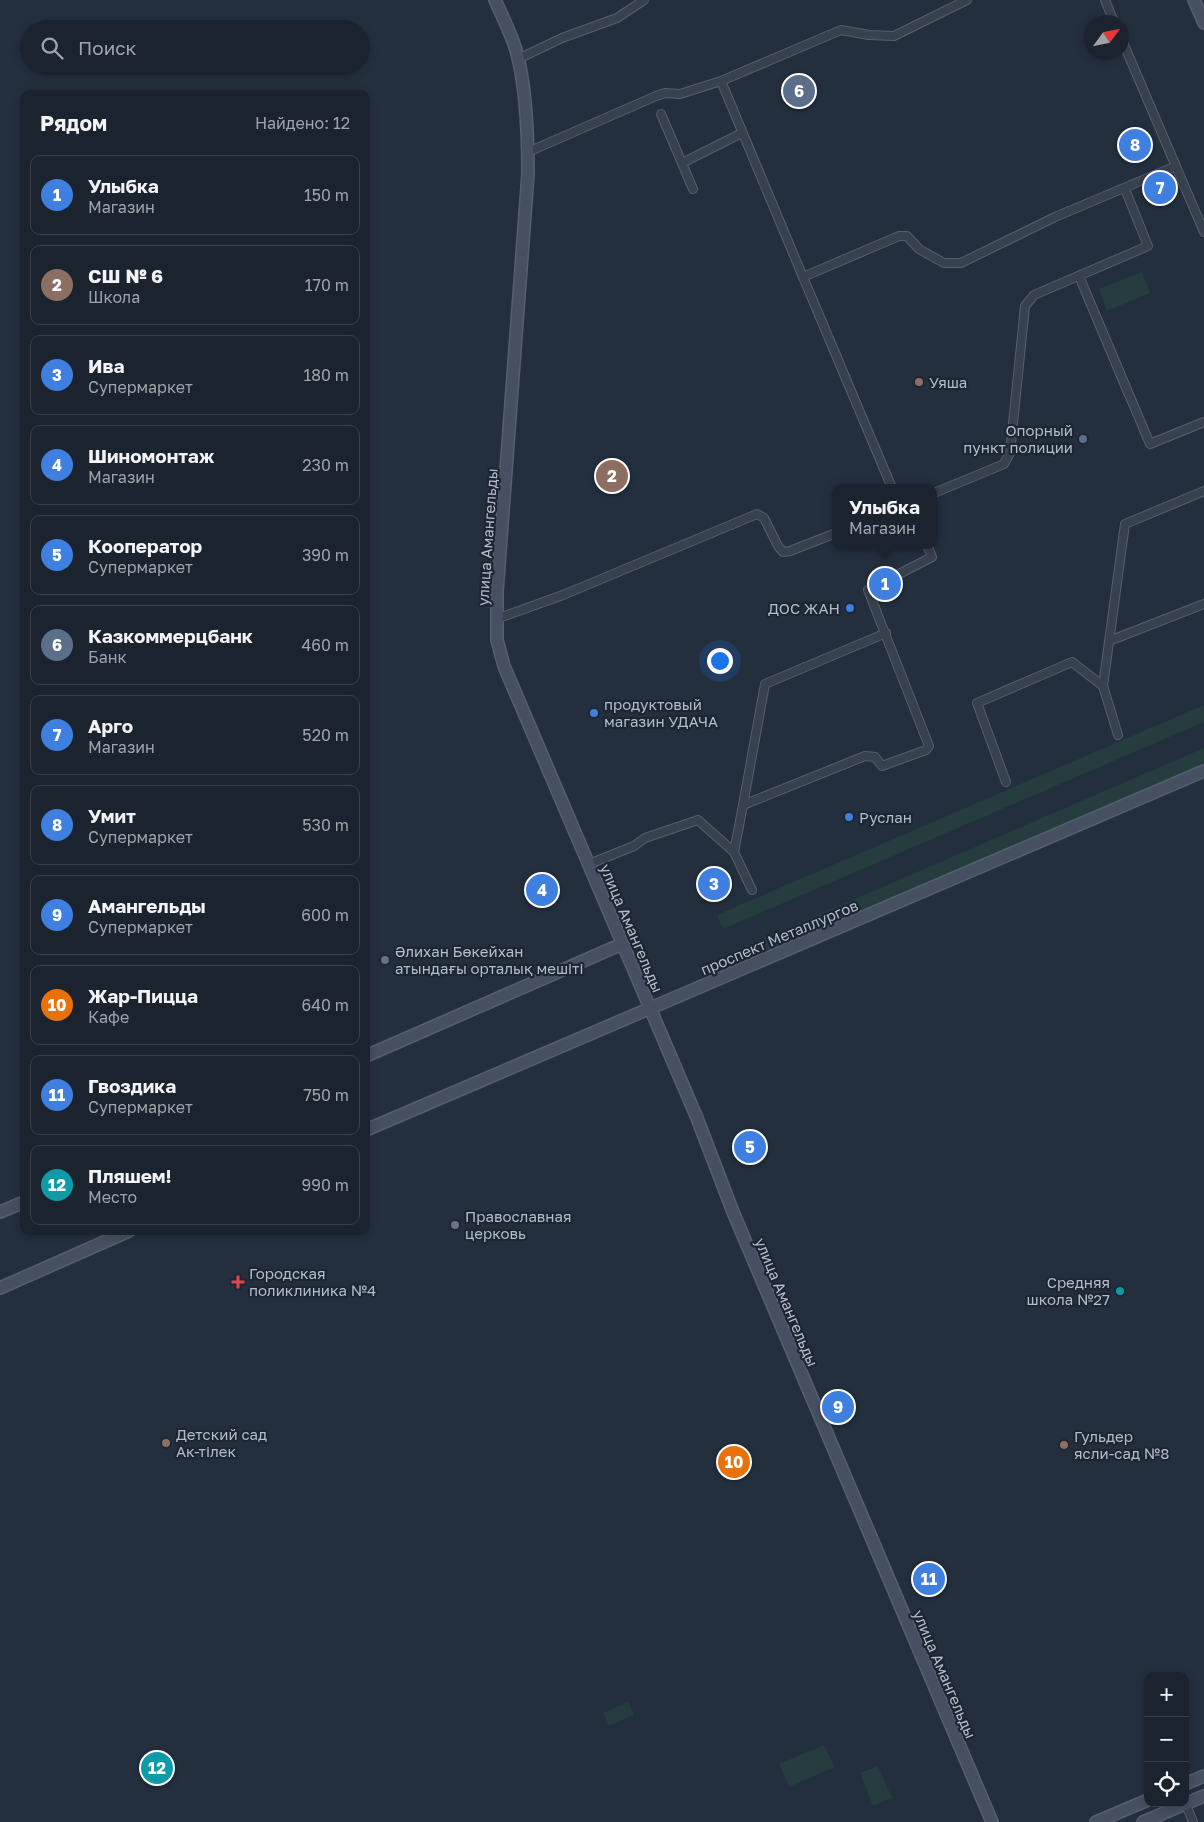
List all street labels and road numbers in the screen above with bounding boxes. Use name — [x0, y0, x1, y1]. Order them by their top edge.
street label: улица Амангельды — [473, 467, 501, 607]
street label: улица Амангельды — [597, 861, 667, 995]
street label: проспект Металлургов — [698, 896, 860, 978]
street label: улица Амангельды — [752, 1235, 822, 1369]
street label: улица Амангельды — [910, 1607, 980, 1741]

